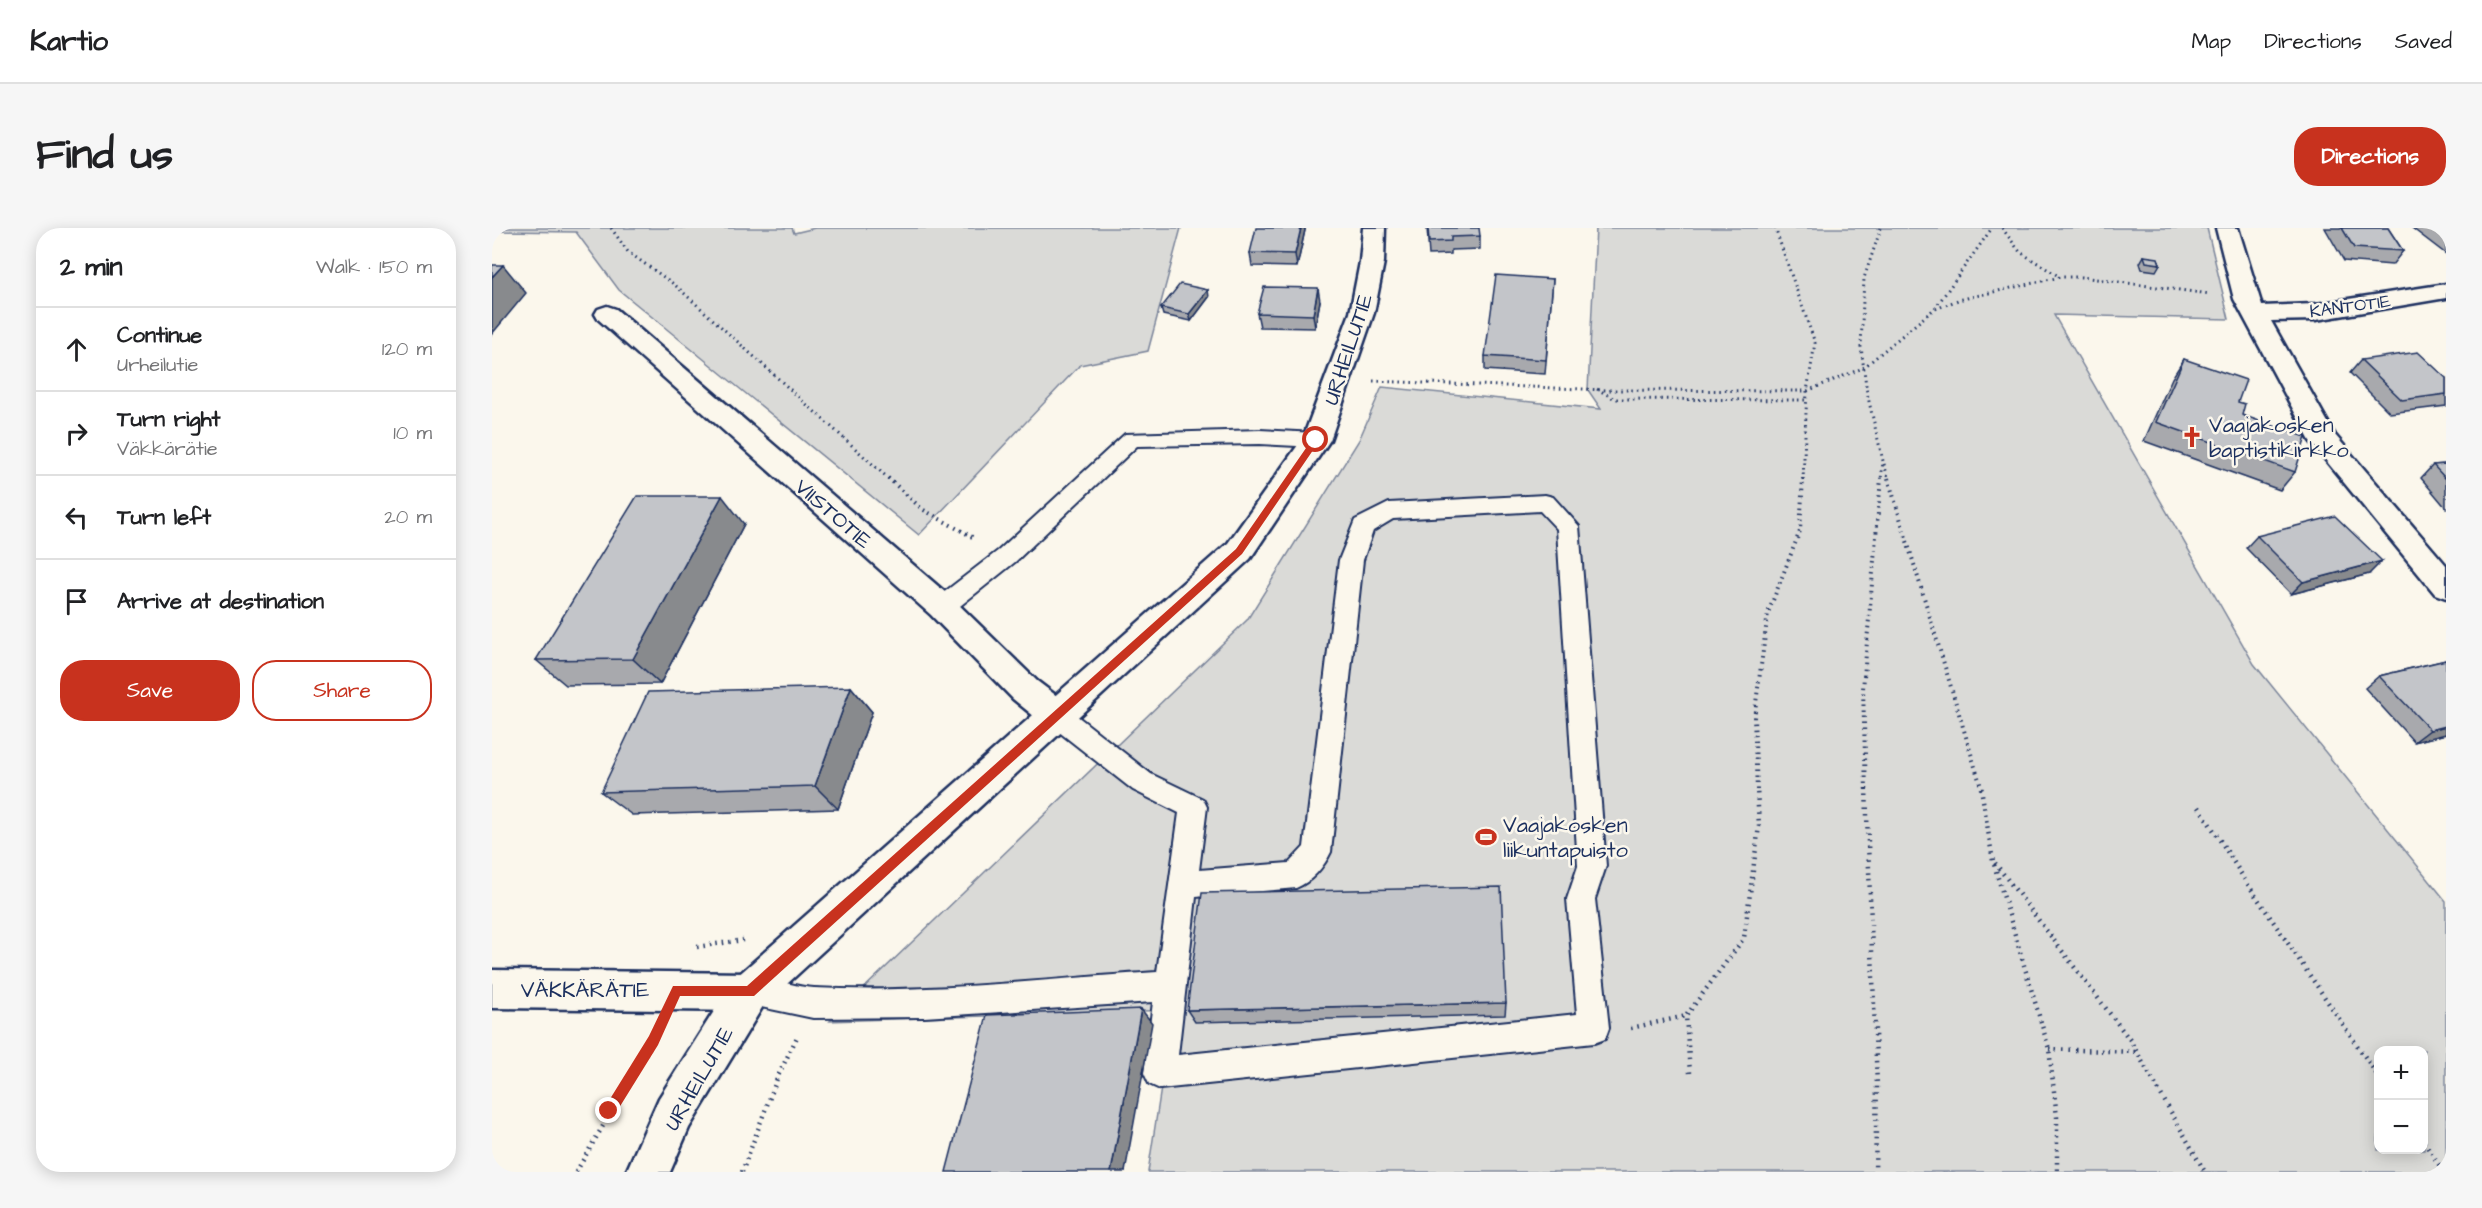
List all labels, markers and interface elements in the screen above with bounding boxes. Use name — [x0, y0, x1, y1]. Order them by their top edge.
text: Kartio — [30, 22, 108, 61]
text: Map — [2191, 27, 2231, 56]
text: Directions — [2264, 27, 2362, 56]
text: Saved — [2395, 27, 2452, 56]
text: Find us — [36, 127, 173, 185]
button: Directions — [2294, 127, 2446, 186]
text: 2 min — [60, 249, 122, 285]
text: Walk · 150 m — [316, 253, 432, 281]
street label: KANTOTIE — [2308, 288, 2393, 325]
street label: URHEILUTIE — [1316, 290, 1381, 409]
text: Continue — [117, 320, 202, 351]
icon: ahead — [60, 333, 93, 366]
text: 120 m — [382, 335, 432, 363]
text: Urheilutie — [117, 351, 198, 379]
text: Turn right — [117, 404, 220, 435]
place label: Vaajakosken baptistikirkko — [2209, 410, 2349, 466]
icon: right — [60, 417, 93, 450]
text: 10 m — [393, 419, 432, 447]
church icon: Vaajakosken baptistikirkko — [2180, 425, 2204, 449]
route start — [1302, 426, 1328, 452]
text: Väkkärätie — [117, 435, 218, 463]
street label: VIISTOTIE — [788, 472, 878, 556]
icon: left — [60, 501, 93, 534]
text: Turn left — [117, 502, 211, 533]
text: 20 m — [384, 503, 432, 531]
icon: arrive — [60, 585, 93, 618]
text: Arrive at destination — [117, 586, 324, 617]
button: Save — [60, 660, 240, 721]
button: Share — [252, 660, 432, 721]
place label: Vaajakosken liikuntapuisto — [1503, 810, 1629, 866]
sports icon: Vaajakosken liikuntapuisto — [1474, 825, 1498, 849]
street label: VÄKKÄRÄTIE — [521, 975, 649, 1006]
street label: URHEILUTIE — [657, 1021, 742, 1136]
map controls — [2374, 1046, 2428, 1154]
button: + — [2374, 1046, 2428, 1100]
route end — [595, 1097, 621, 1123]
button: − — [2374, 1100, 2428, 1154]

